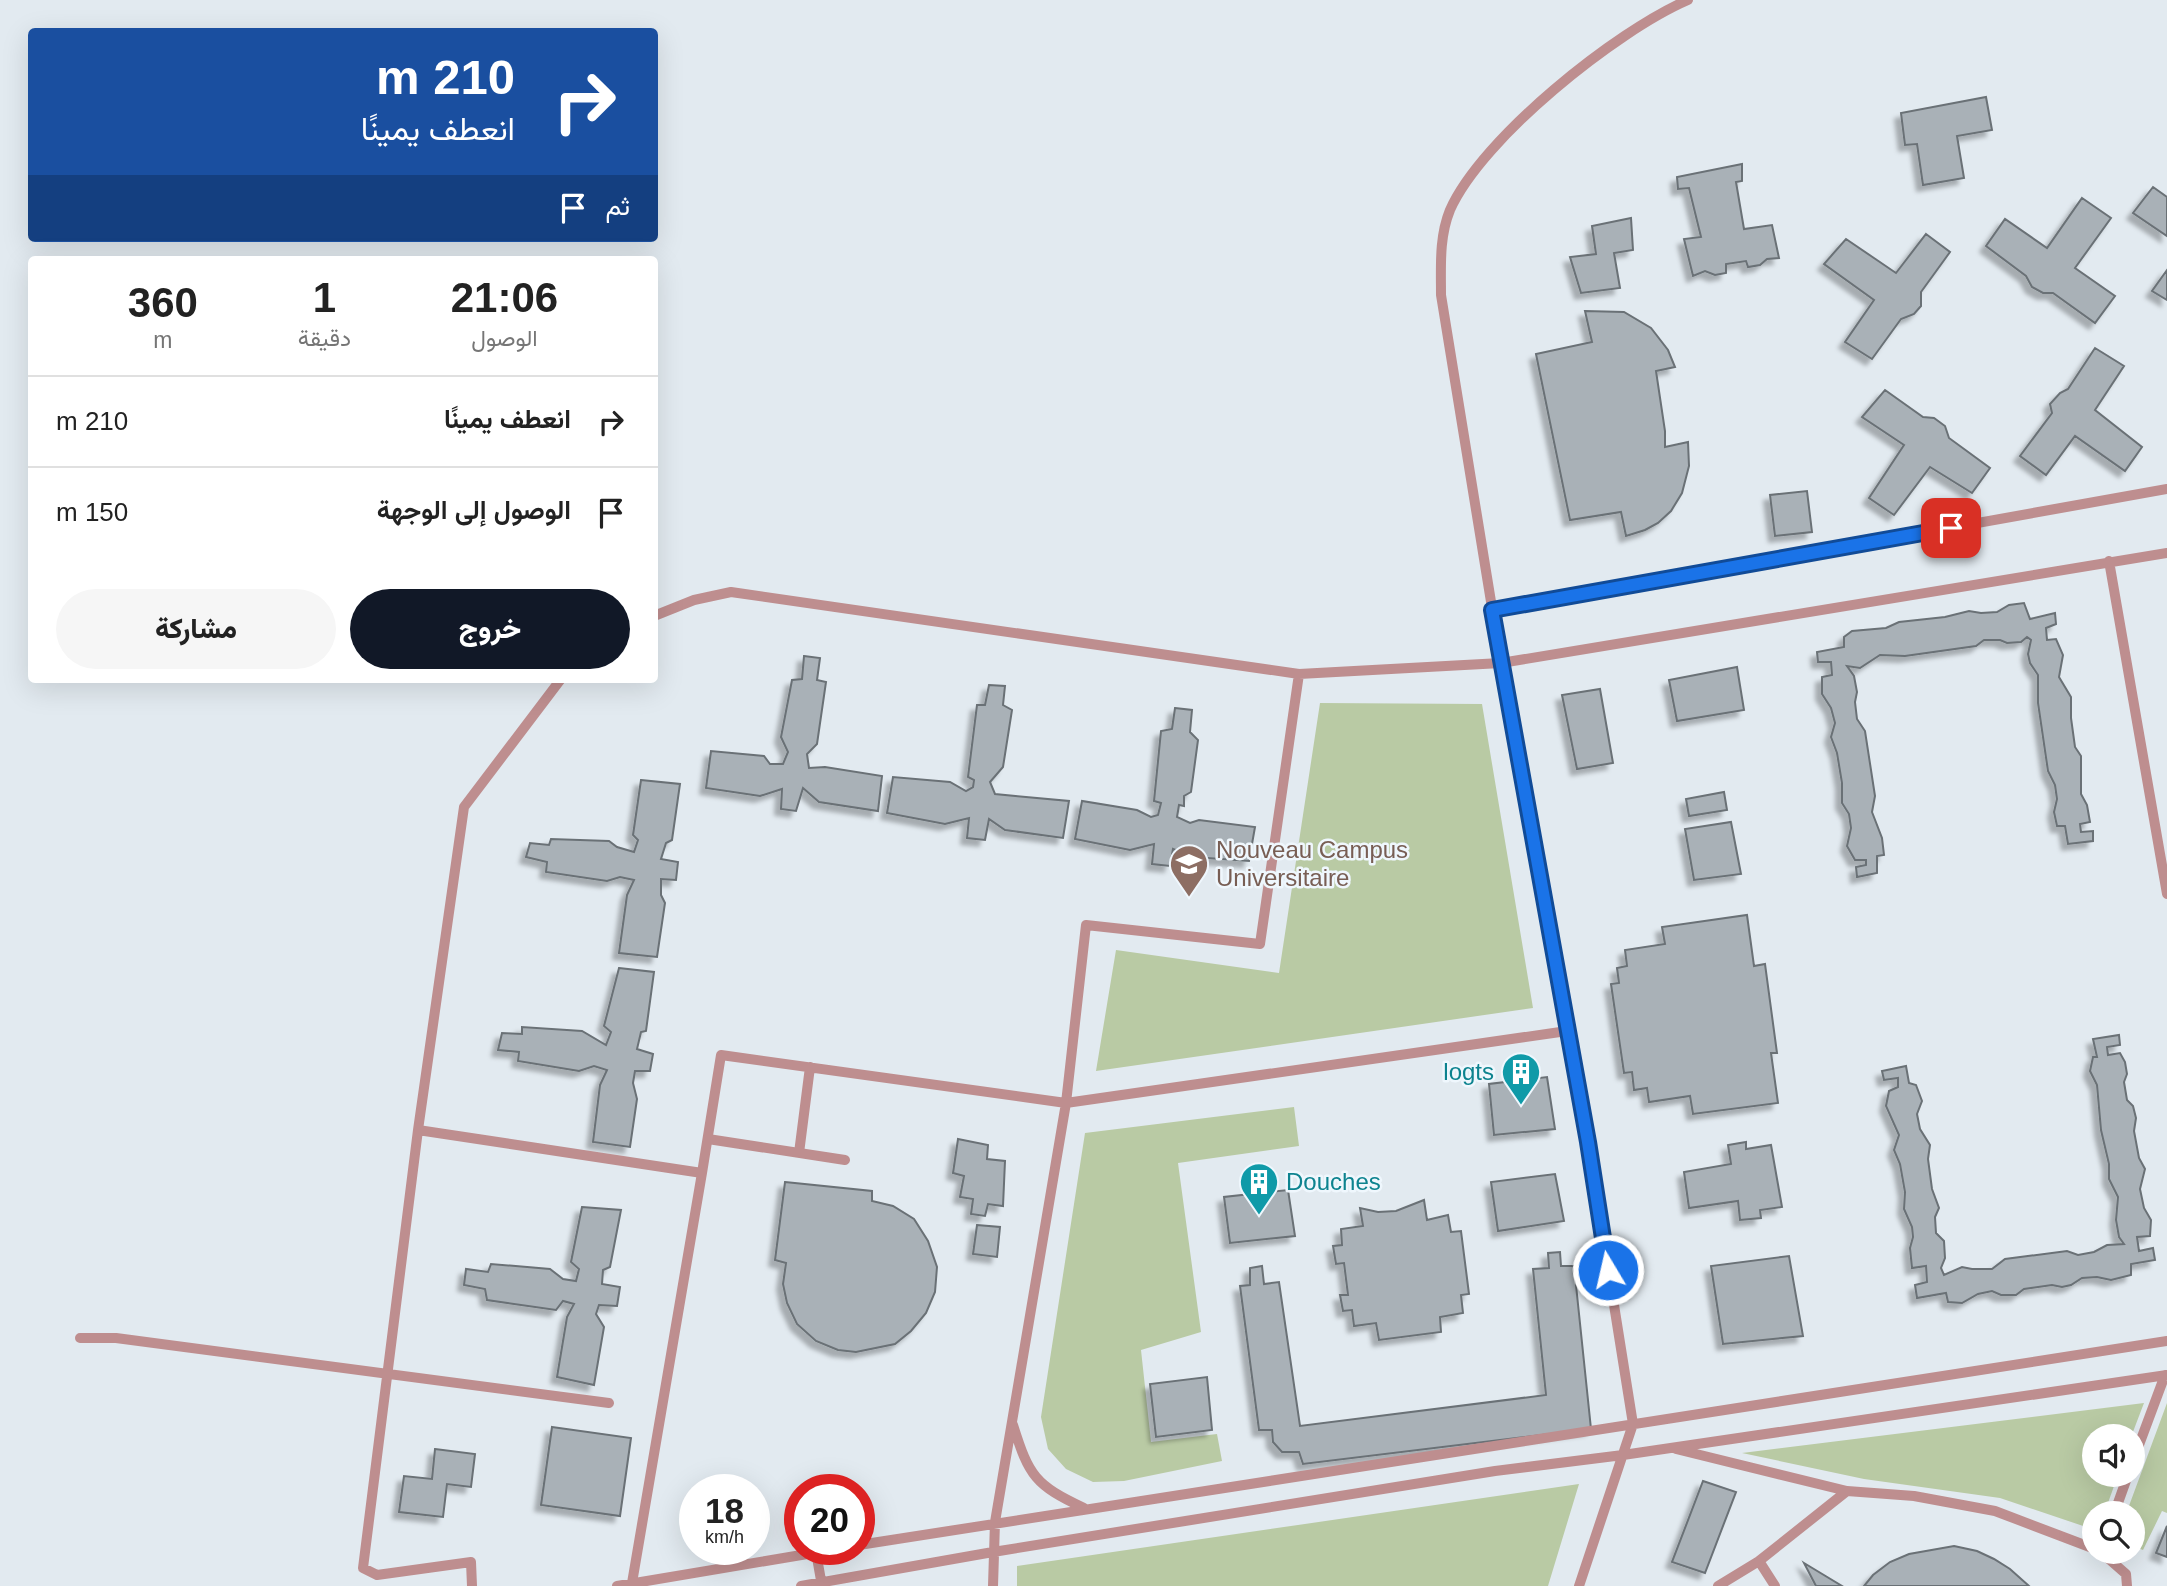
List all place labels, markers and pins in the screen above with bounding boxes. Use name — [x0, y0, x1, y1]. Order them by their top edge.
pin — [1921, 498, 1981, 558]
place label: Nouveau Campus Universitaire — [1216, 836, 1408, 891]
school or university icon: Nouveau Campus Universitaire — [1168, 843, 1210, 898]
building icon: logts — [1500, 1051, 1542, 1106]
place label: logts — [1443, 1058, 1494, 1085]
building icon: Douches — [1238, 1161, 1280, 1216]
place label: Douches — [1286, 1168, 1381, 1195]

